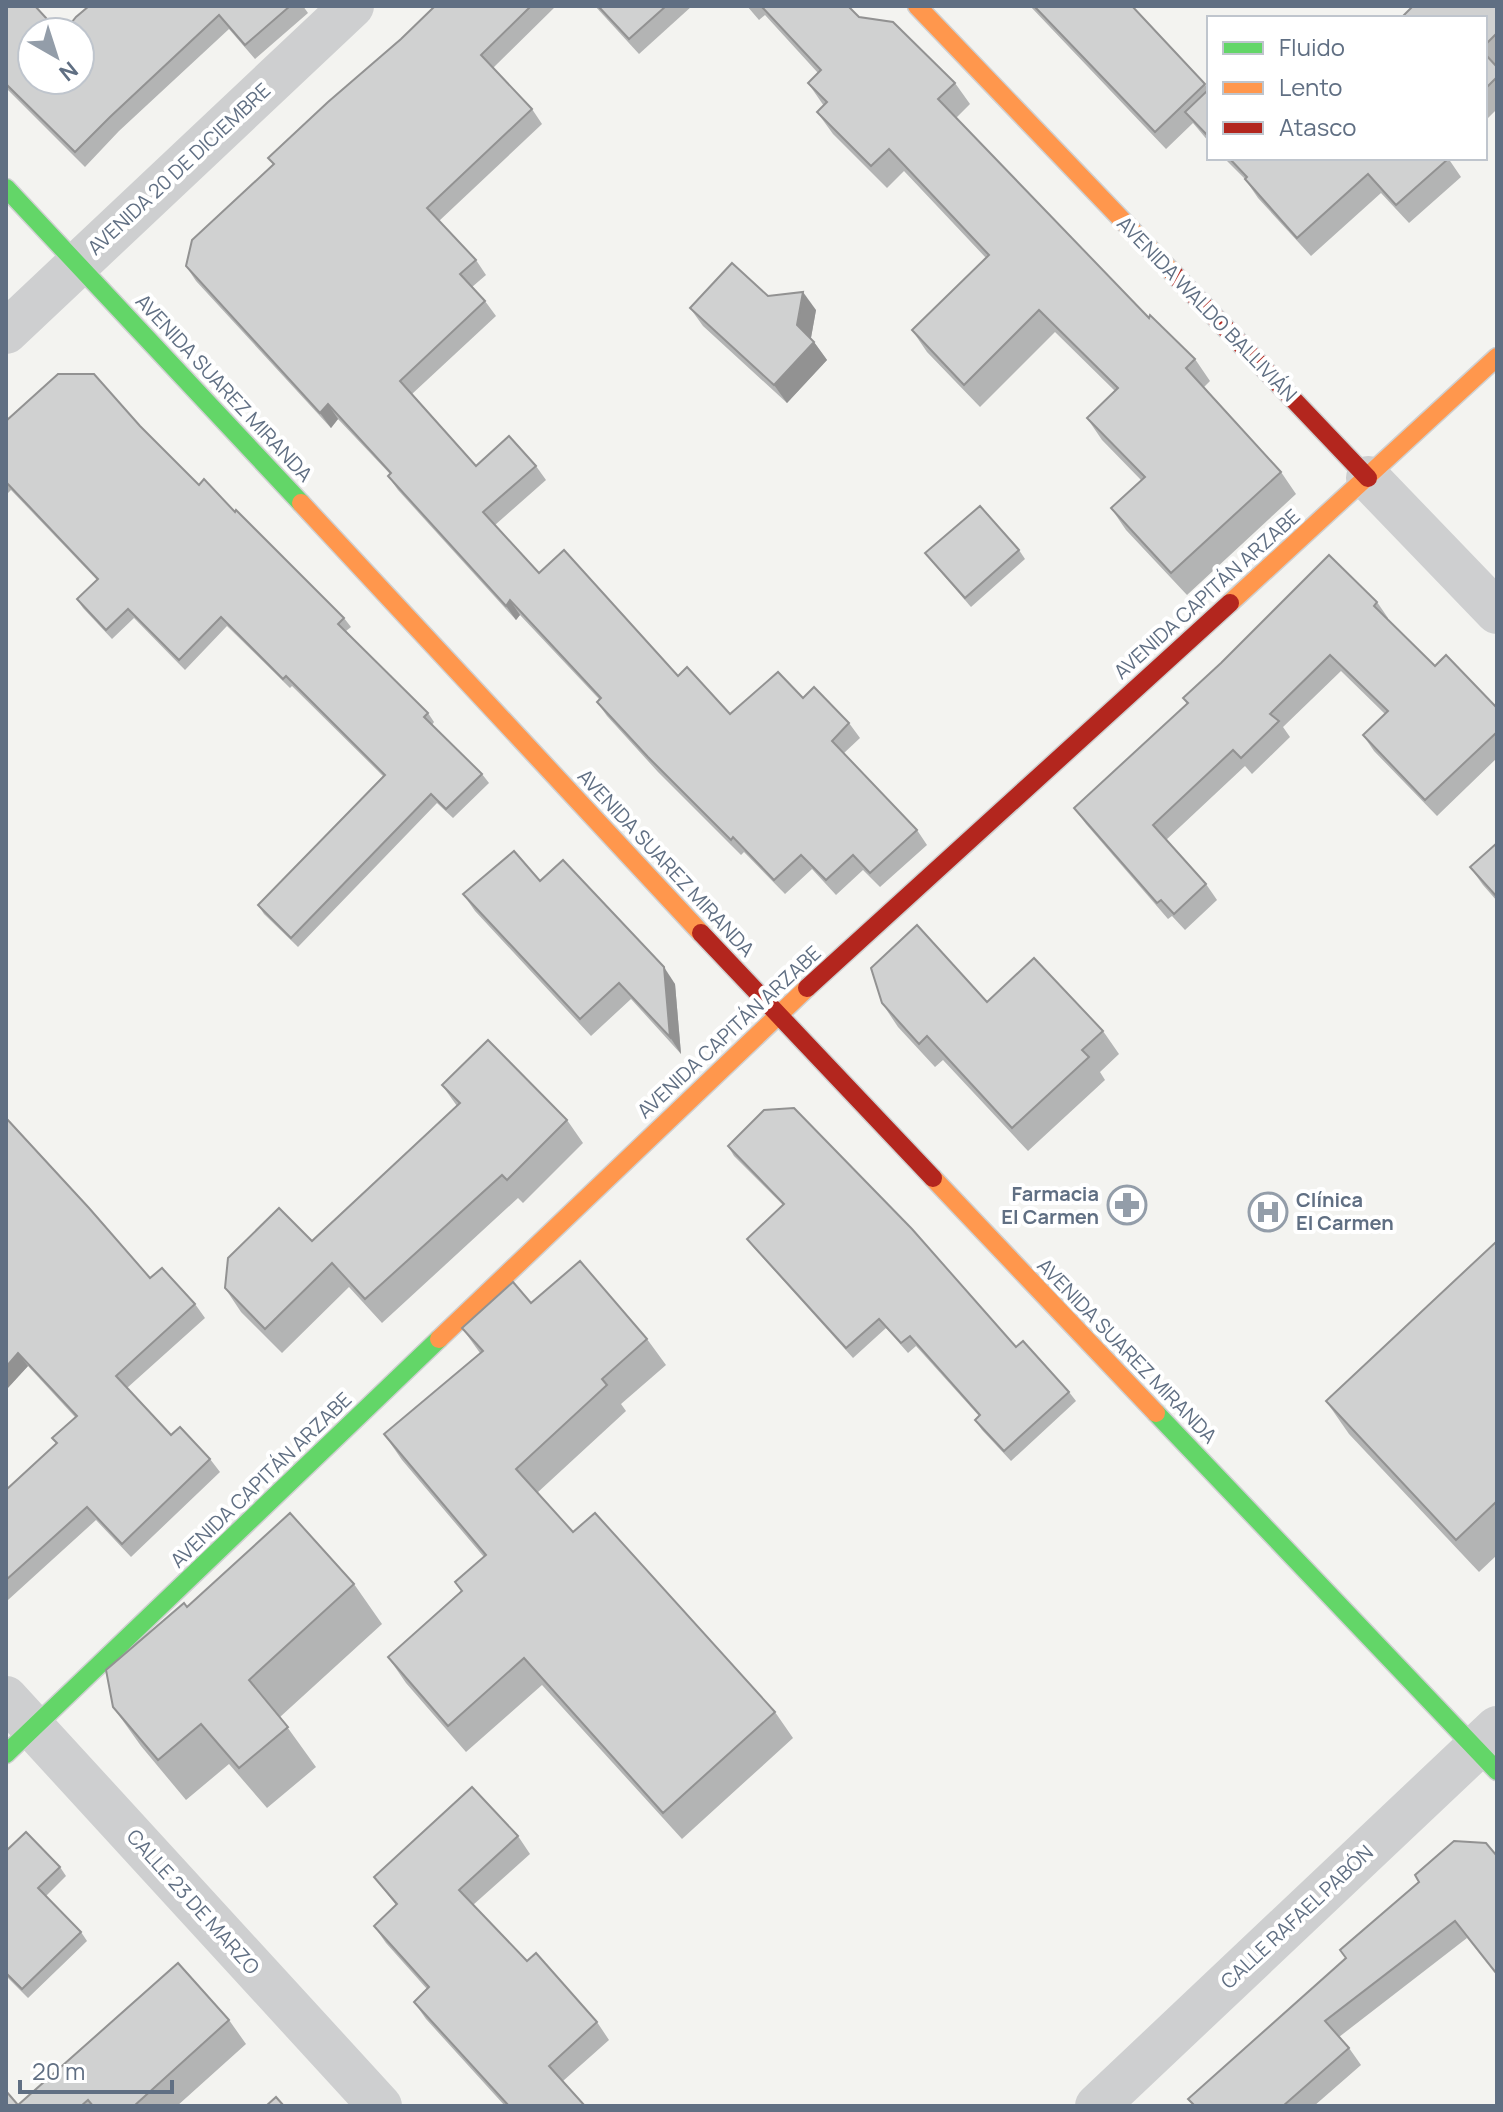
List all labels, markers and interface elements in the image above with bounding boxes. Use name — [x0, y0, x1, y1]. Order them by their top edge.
north arrow — [16, 16, 96, 96]
legend — [1207, 16, 1487, 160]
text: Fluido — [1279, 30, 1345, 63]
text: N — [53, 55, 84, 88]
text: Lento — [1279, 70, 1343, 103]
street label: AVENIDA 20 DE DICIEMBRE — [81, 77, 276, 261]
text: Atasco — [1279, 110, 1356, 143]
street label: AVENIDA WALDO BALLIVIÁN — [1112, 210, 1303, 407]
street label: AVENIDA SUAREZ MIRANDA — [130, 288, 319, 488]
street label: AVENIDA CAPITÁN ARZABE — [1108, 503, 1306, 685]
street label: AVENIDA SUAREZ MIRANDA — [572, 763, 761, 963]
street label: AVENIDA CAPITÁN ARZABE — [631, 939, 826, 1124]
place label: Farmacia El Carmen — [1001, 1180, 1099, 1230]
pharmacy icon: Farmacia El Carmen — [1106, 1184, 1148, 1226]
place label: Clínica El Carmen — [1296, 1186, 1394, 1236]
hospital icon: Clínica El Carmen — [1247, 1191, 1289, 1233]
street label: AVENIDA SUAREZ MIRANDA — [1032, 1252, 1223, 1449]
street label: AVENIDA CAPITÁN ARZABE — [164, 1386, 357, 1573]
street label: CALLE 23 DE MARZO — [121, 1823, 266, 1980]
street label: CALLE RAFAEL PABÓN — [1215, 1839, 1379, 1994]
scale bar — [20, 2044, 172, 2094]
text: 20 m — [32, 2054, 85, 2087]

